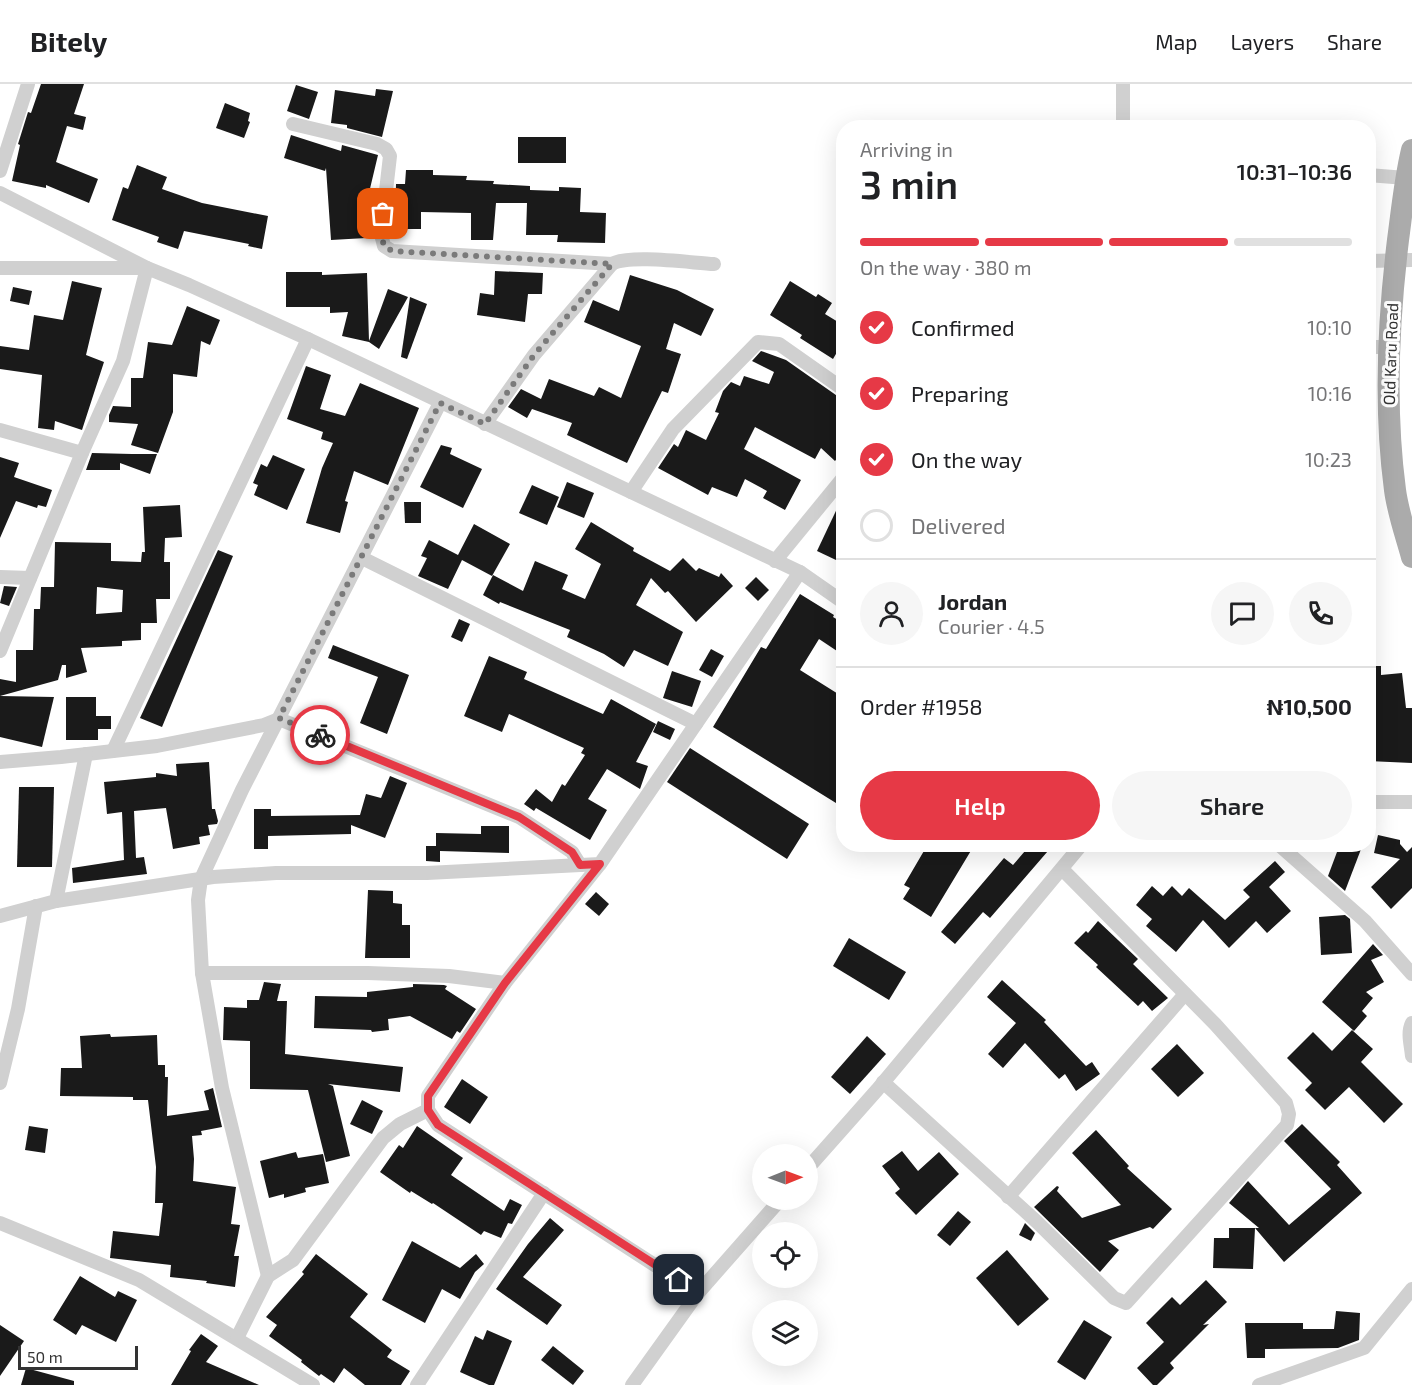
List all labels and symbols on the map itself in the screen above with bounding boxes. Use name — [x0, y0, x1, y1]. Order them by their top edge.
pin — [357, 188, 408, 239]
street label: Old Karu Road — [1379, 303, 1401, 405]
courier — [290, 705, 350, 765]
north arrow — [752, 1144, 818, 1210]
pin — [653, 1254, 704, 1305]
scale bar — [18, 1343, 138, 1370]

